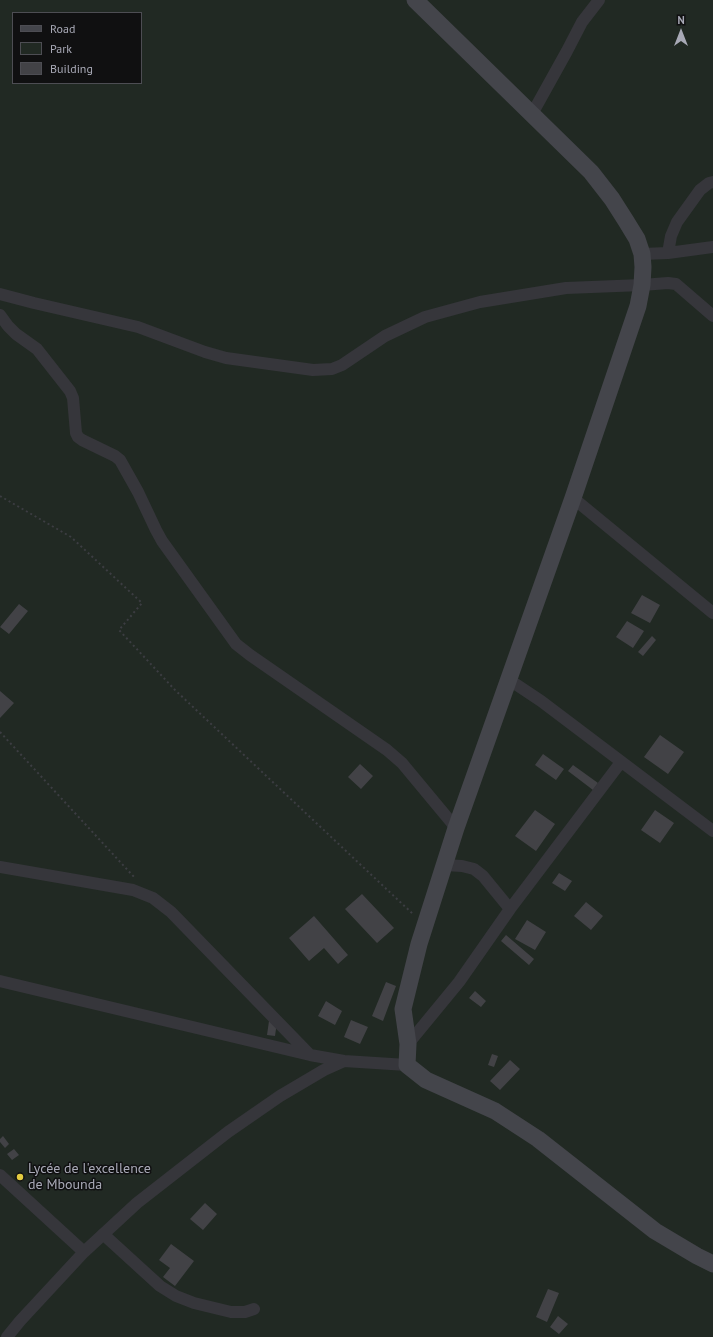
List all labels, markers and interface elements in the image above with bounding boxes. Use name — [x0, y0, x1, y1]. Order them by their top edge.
legend — [12, 12, 142, 84]
north arrow — [661, 12, 701, 52]
text: N — [677, 13, 685, 27]
text: Road — [50, 21, 75, 36]
text: Park — [50, 41, 72, 56]
text: Building — [50, 61, 93, 76]
place label: Lycée de l'excellence de Mbounda — [28, 1161, 151, 1194]
marker: Lycée de l'excellence de Mbounda — [15, 1172, 25, 1182]

